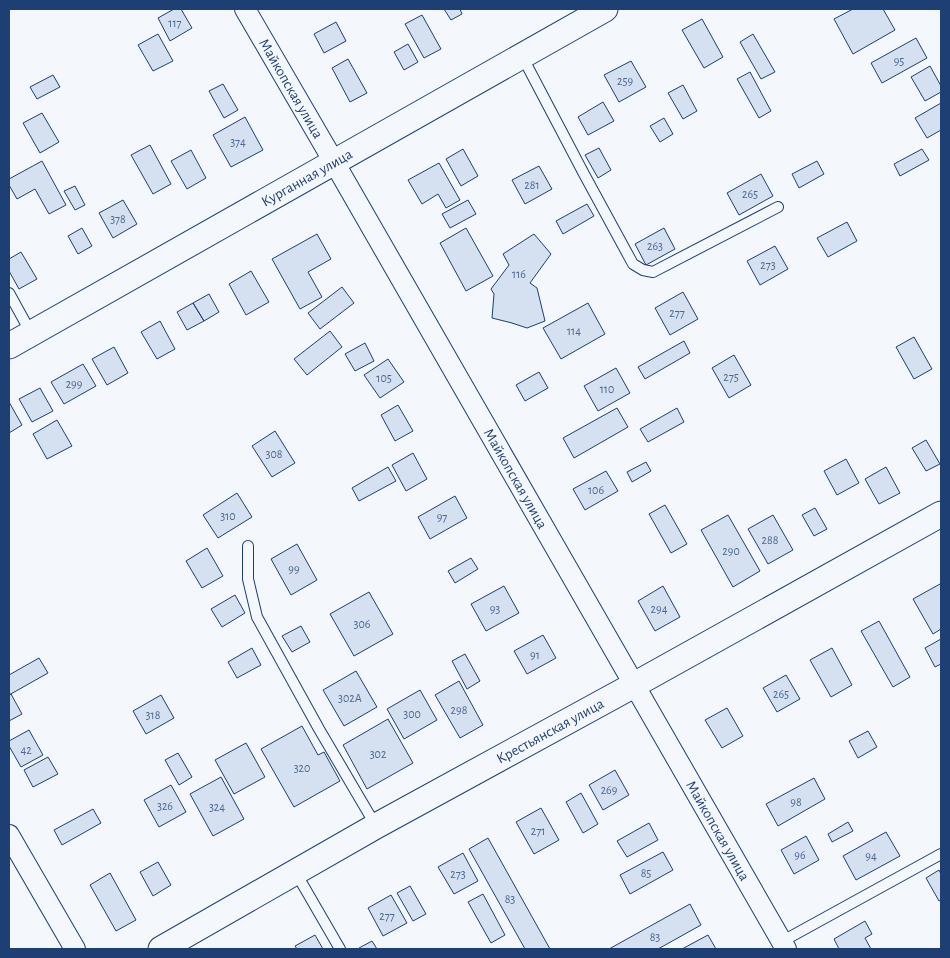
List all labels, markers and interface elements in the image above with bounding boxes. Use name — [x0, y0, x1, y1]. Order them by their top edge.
house number: 117 — [168, 17, 182, 29]
street label: Майкопская улица — [256, 36, 326, 141]
house number: 95 — [894, 55, 904, 67]
house number: 259 — [617, 75, 633, 87]
house number: 374 — [230, 136, 246, 148]
street label: Курганная улица — [259, 146, 355, 209]
house number: 281 — [524, 179, 540, 191]
house number: 265 — [742, 188, 758, 200]
house number: 378 — [110, 213, 126, 225]
house number: 263 — [647, 240, 663, 252]
house number: 273 — [760, 259, 776, 271]
house number: 116 — [512, 268, 526, 280]
house number: 277 — [669, 307, 685, 319]
house number: 114 — [567, 325, 581, 337]
house number: 275 — [723, 371, 739, 383]
house number: 105 — [376, 372, 392, 384]
house number: 299 — [66, 378, 83, 390]
house number: 110 — [600, 383, 614, 395]
street label: Майкопская улица — [481, 426, 550, 531]
house number: 308 — [266, 448, 283, 460]
house number: 106 — [588, 484, 604, 496]
house number: 310 — [220, 510, 236, 522]
house number: 97 — [437, 511, 447, 523]
house number: 288 — [762, 534, 779, 546]
house number: 290 — [722, 545, 740, 557]
house number: 99 — [288, 563, 300, 575]
house number: 93 — [490, 603, 500, 615]
house number: 294 — [651, 603, 668, 615]
house number: 306 — [354, 618, 371, 630]
house number: 91 — [530, 649, 540, 661]
house number: 265 — [773, 688, 789, 700]
house number: 302А — [338, 692, 362, 704]
street label: Крестьянская улица — [494, 695, 606, 766]
house number: 298 — [451, 704, 468, 716]
house number: 300 — [403, 708, 421, 720]
house number: 318 — [146, 709, 161, 721]
house number: 42 — [20, 744, 32, 756]
house number: 302 — [370, 748, 387, 760]
house number: 320 — [294, 762, 310, 774]
street label: Майкопская улица — [683, 778, 753, 883]
house number: 269 — [601, 784, 618, 796]
house number: 98 — [790, 796, 802, 808]
house number: 326 — [157, 800, 173, 812]
house number: 324 — [209, 801, 225, 813]
house number: 271 — [531, 825, 545, 837]
house number: 96 — [794, 849, 806, 861]
house number: 94 — [865, 850, 877, 862]
house number: 85 — [641, 867, 651, 879]
house number: 273 — [450, 868, 466, 880]
house number: 83 — [505, 893, 515, 905]
house number: 277 — [379, 910, 395, 922]
house number: 83 — [650, 931, 660, 943]

